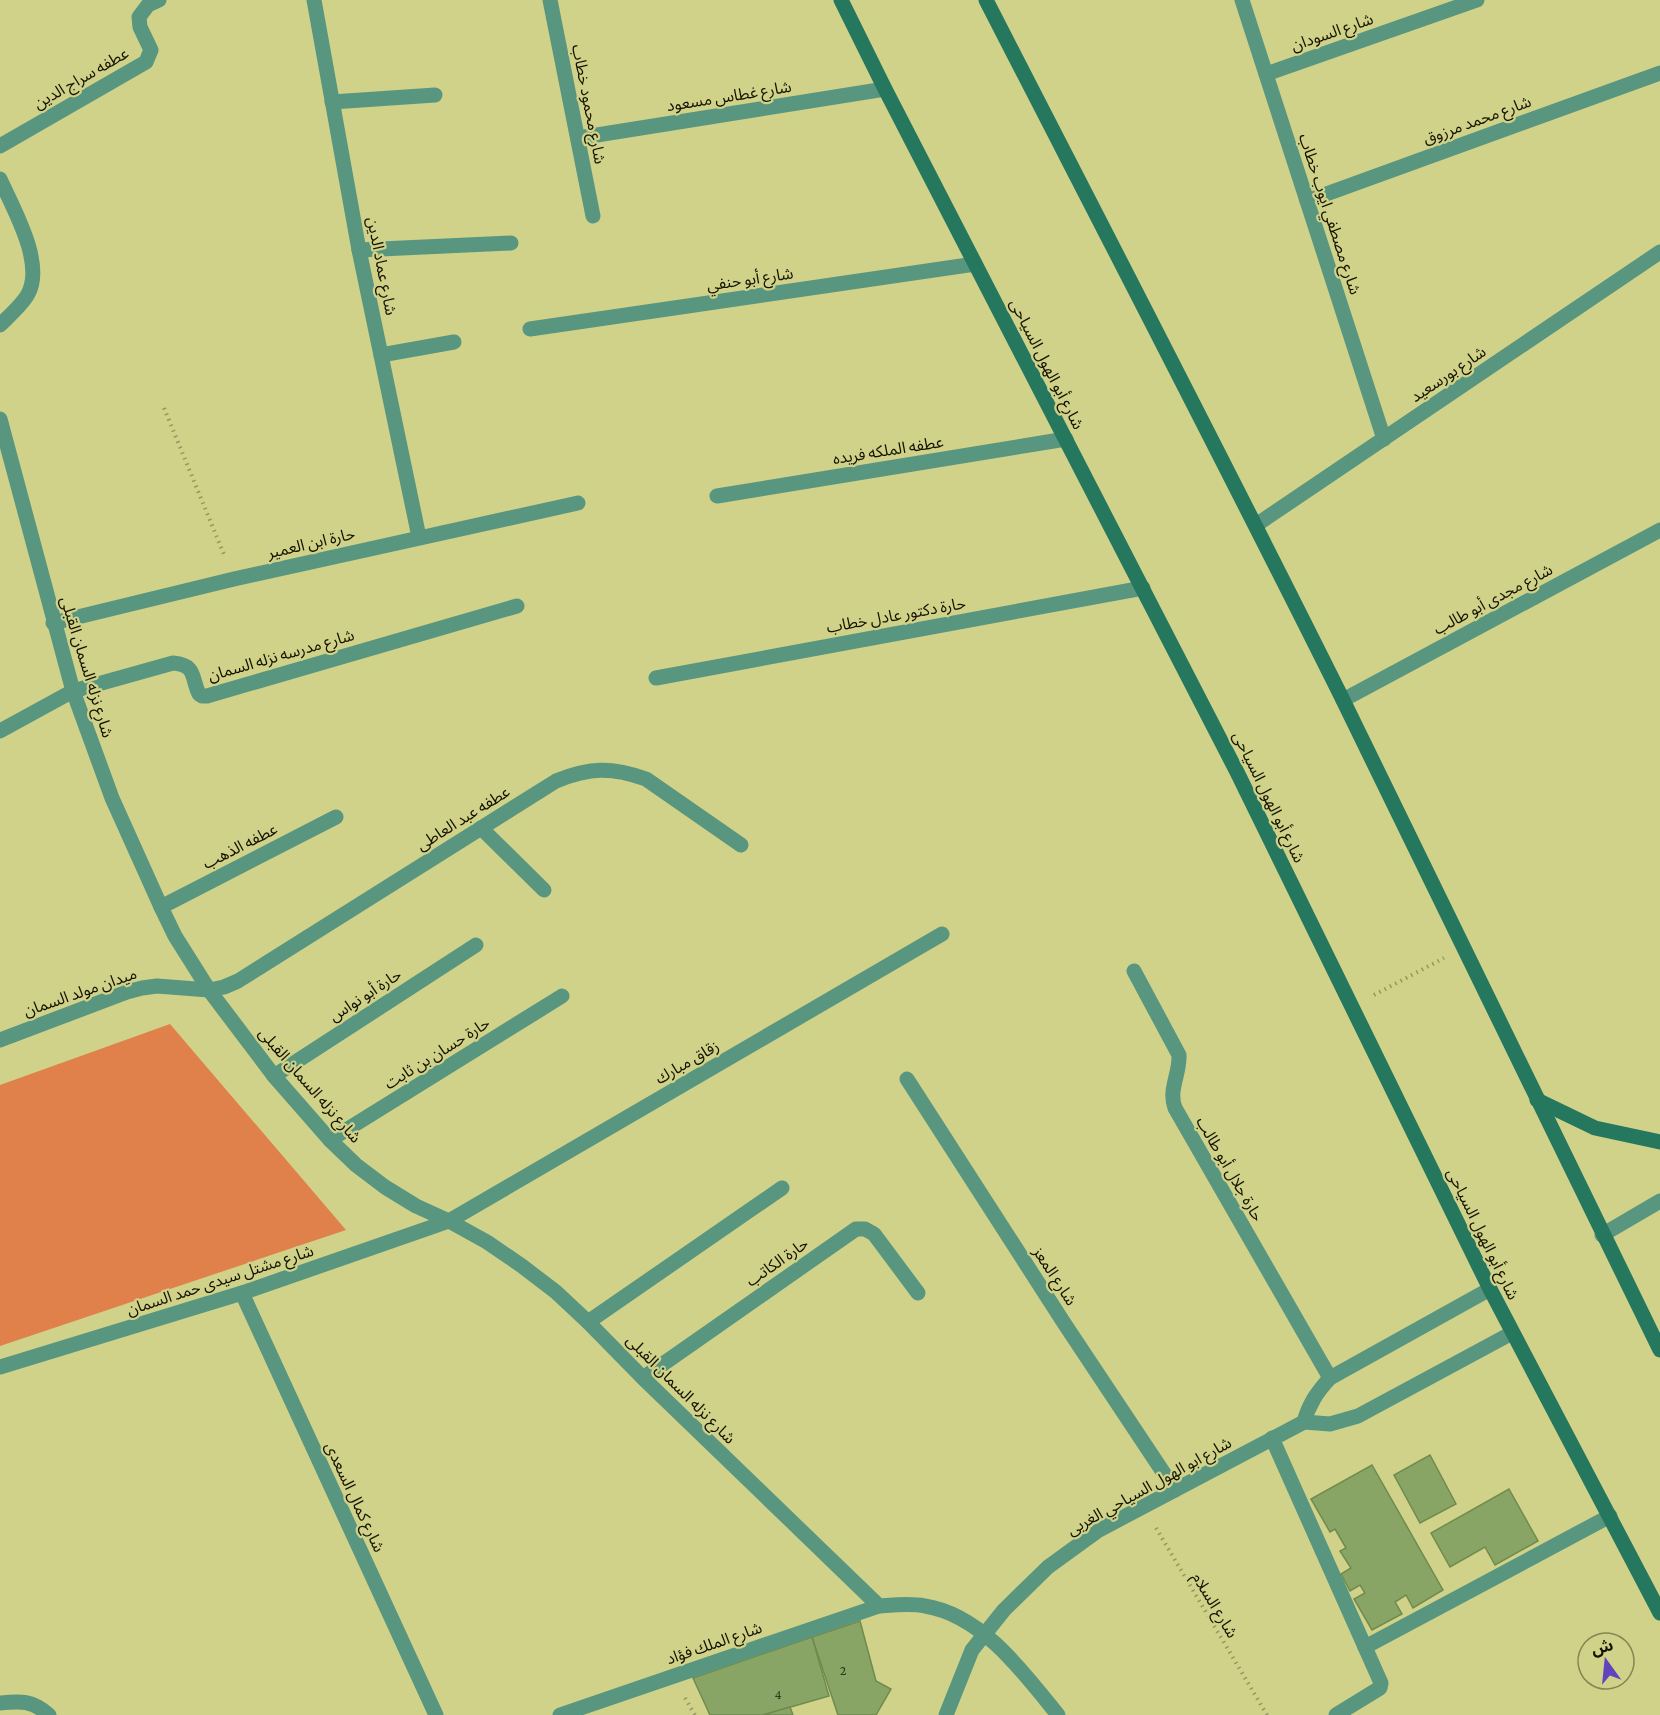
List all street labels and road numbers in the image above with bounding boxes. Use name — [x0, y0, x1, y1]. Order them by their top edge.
street label: شارع السودان — [1289, 10, 1377, 58]
street label: شارع محمود خطاب — [565, 43, 609, 166]
street label: عطفه سراج الدين — [31, 44, 133, 115]
street label: شارع غطاس مسعود — [665, 78, 793, 118]
street label: شارع محمد مرزوق — [1421, 93, 1535, 151]
street label: شارع مصطفي ايوب خطاب — [1292, 131, 1364, 298]
street label: شارع عماد الدين — [360, 215, 400, 317]
street label: شارع أبو حنفي — [705, 263, 795, 297]
street label: شارع أبو الهول السياحى — [1003, 296, 1088, 434]
street label: شارع بورسعيد — [1407, 343, 1491, 409]
street label: عطفه الملكه فريده — [831, 433, 945, 468]
street label: حارة ابن العمير — [265, 525, 357, 563]
street label: شارع مجدى أبو طالب — [1430, 560, 1557, 641]
street label: شارع نزله السمان القبلى — [54, 594, 117, 741]
street label: حارة دكتور عادل خطاب — [825, 594, 967, 638]
street label: شارع مدرسه نزله السمان — [206, 626, 357, 688]
street label: شارع أبو الهول السياحى — [1226, 728, 1309, 867]
street label: عطفه عبد العاطى — [413, 783, 513, 854]
street label: عطفه الذهب — [200, 820, 280, 872]
street label: ميدان مولد السمان — [21, 965, 139, 1020]
street label: حارة أبو نواس — [325, 965, 405, 1025]
street label: حارة حسان بن ثابت — [381, 1014, 493, 1093]
street label: شارع نزله السمان القبلى — [252, 1024, 365, 1149]
street label: زقاق مبارك — [652, 1037, 722, 1088]
street label: حارة جلال أبو طالب — [1191, 1113, 1268, 1225]
street label: شارع أبو الهول السياحى — [1440, 1165, 1523, 1304]
street label: حارة الكاتب — [743, 1234, 812, 1290]
street label: شارع مشتل سيدى حمد السمان — [124, 1242, 317, 1322]
street label: شارع المعز — [1026, 1243, 1080, 1311]
street label: شارع نزله السمان القبلى — [620, 1331, 739, 1450]
street label: شارع ابو الهول السياحي الغربى — [1064, 1434, 1236, 1542]
street label: شارع كمال السعدى — [318, 1439, 388, 1556]
street label: شارع السلام — [1185, 1569, 1241, 1643]
street label: شارع الملك فؤاد — [664, 1619, 765, 1671]

